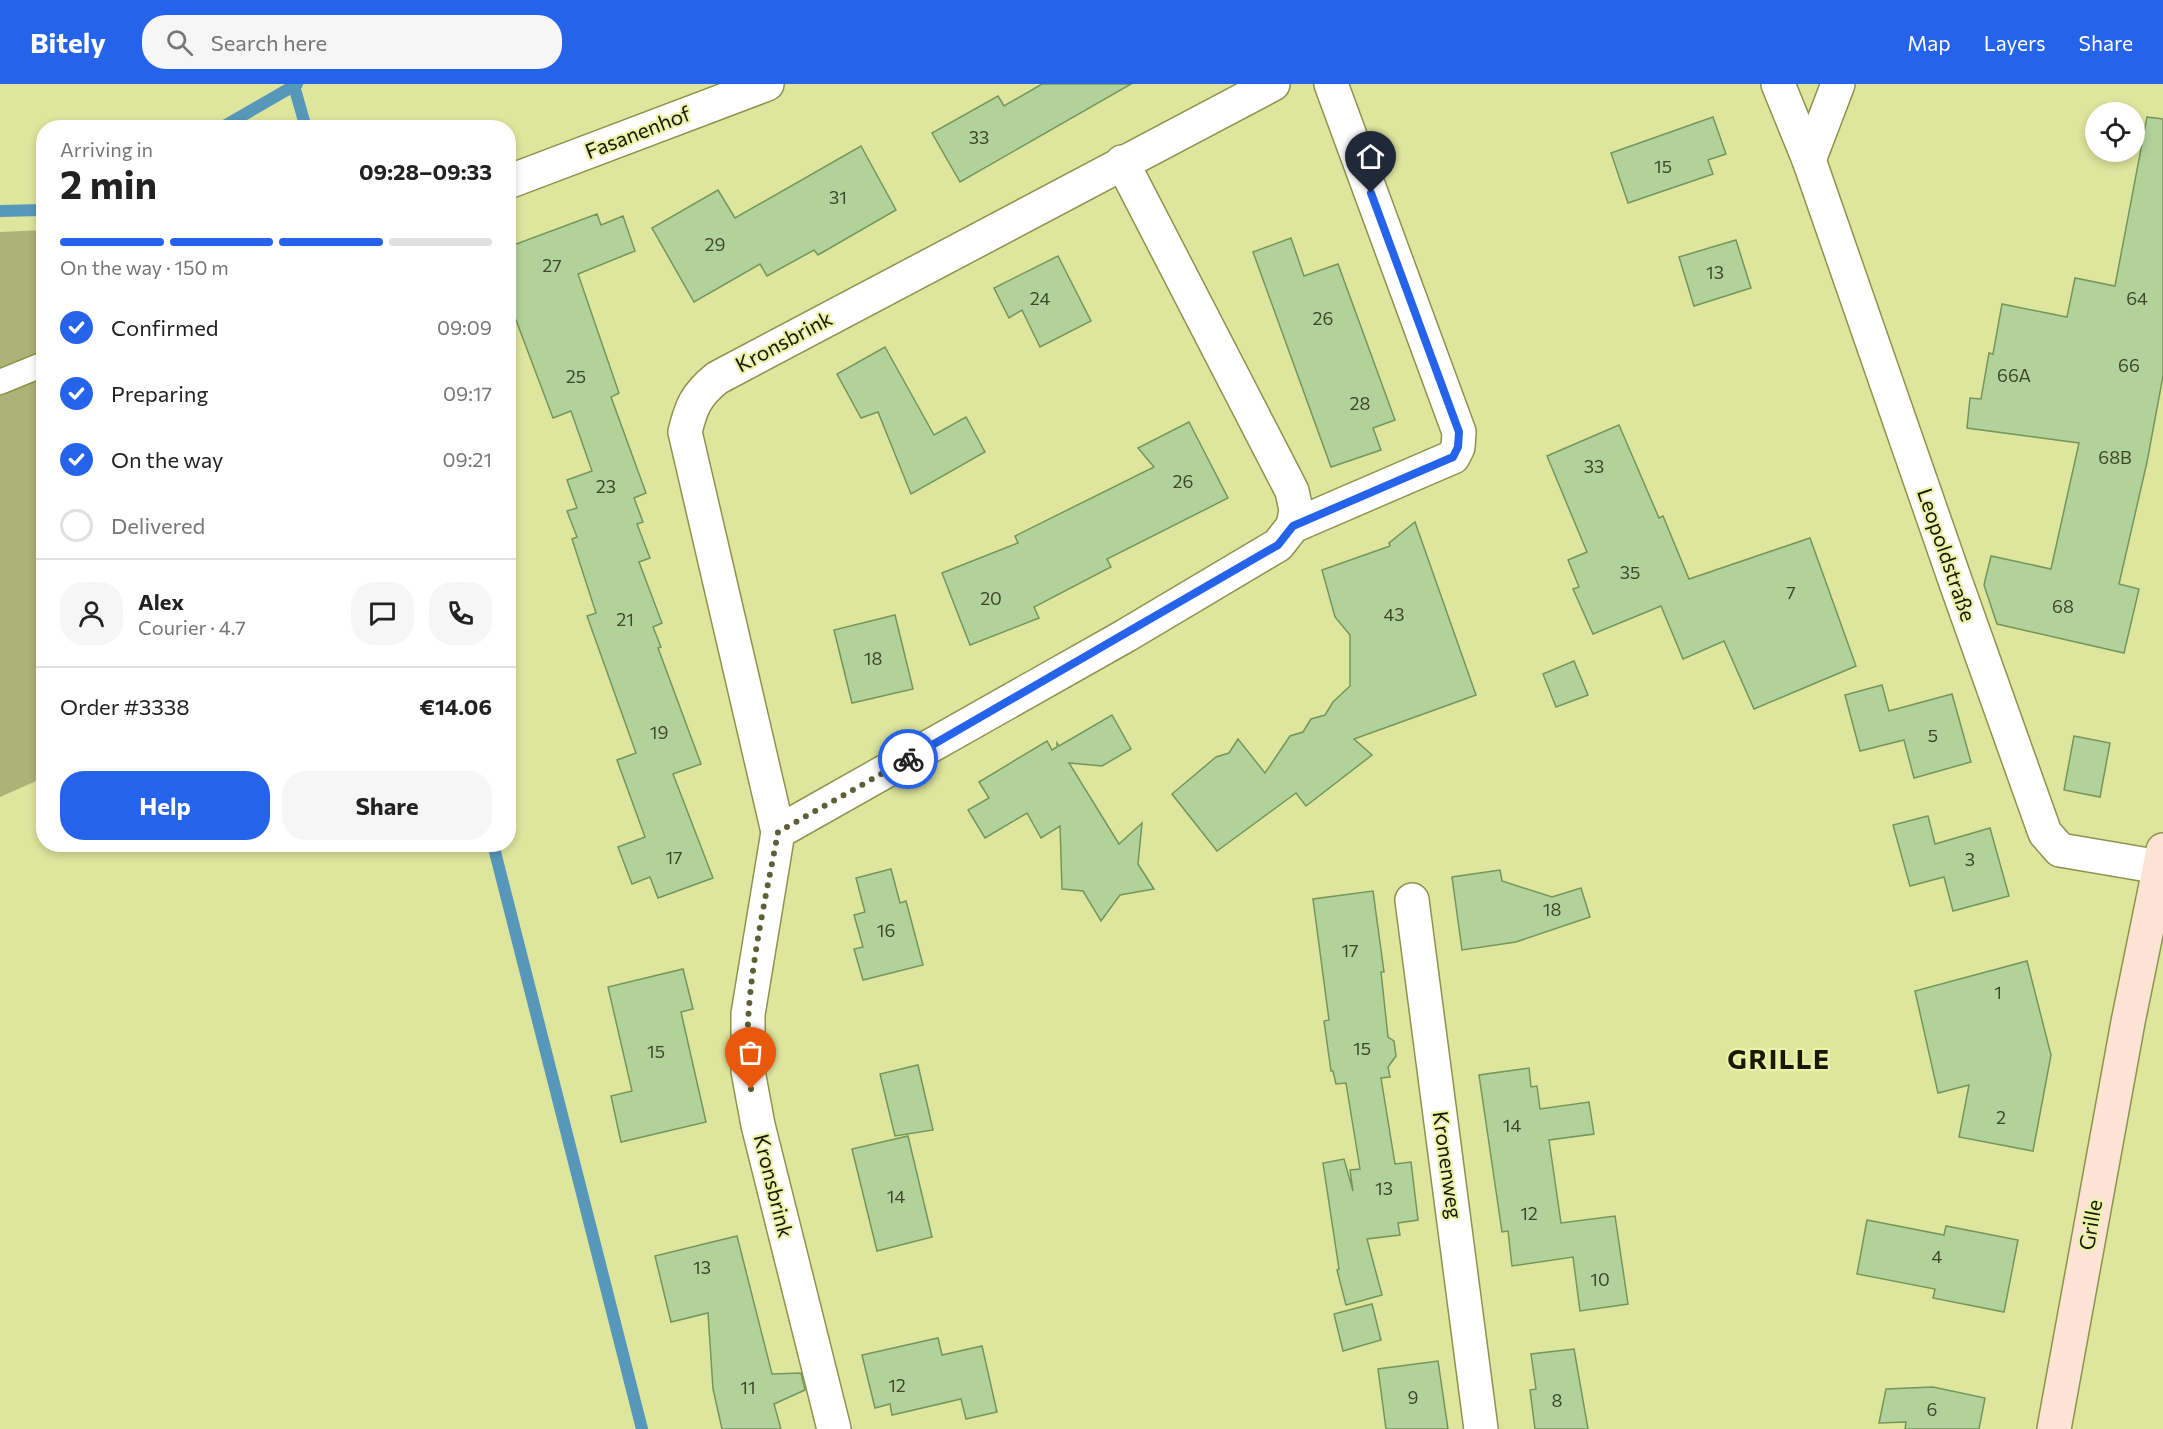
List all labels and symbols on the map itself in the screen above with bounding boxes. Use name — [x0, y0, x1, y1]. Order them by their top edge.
street label: Fasanenhof — [581, 100, 694, 163]
house number: 33 — [969, 126, 989, 148]
pin — [1345, 131, 1396, 193]
house number: 15 — [1654, 155, 1672, 177]
house number: 31 — [829, 186, 847, 208]
house number: 29 — [705, 233, 725, 255]
house number: 27 — [542, 254, 562, 276]
house number: 13 — [1706, 261, 1724, 283]
house number: 24 — [1030, 287, 1050, 309]
house number: 64 — [2126, 287, 2148, 309]
street label: Kronsbrink — [731, 305, 836, 377]
house number: 26 — [1313, 307, 1333, 329]
house number: 66 — [2118, 354, 2140, 376]
house number: 66A — [1997, 364, 2031, 386]
house number: 25 — [566, 365, 586, 387]
house number: 28 — [1350, 392, 1371, 414]
house number: 68B — [2098, 446, 2132, 468]
house number: 33 — [1584, 455, 1604, 477]
house number: 26 — [1173, 470, 1193, 492]
house number: 23 — [596, 475, 616, 497]
street label: Leopoldstraße — [1913, 485, 1982, 624]
house number: 35 — [1620, 561, 1640, 583]
house number: 7 — [1786, 581, 1796, 603]
house number: 20 — [980, 587, 1002, 609]
house number: 68 — [2052, 595, 2074, 617]
house number: 43 — [1383, 603, 1405, 625]
house number: 21 — [616, 608, 634, 630]
house number: 18 — [864, 647, 882, 669]
house number: 19 — [650, 721, 668, 743]
house number: 5 — [1928, 724, 1938, 746]
courier — [878, 729, 938, 789]
house number: 17 — [665, 846, 683, 868]
house number: 3 — [1965, 848, 1975, 870]
house number: 18 — [1543, 898, 1561, 920]
house number: 16 — [877, 919, 895, 941]
house number: 17 — [1341, 939, 1359, 961]
house number: 1 — [1994, 981, 2002, 1003]
pin — [725, 1027, 776, 1089]
house number: 15 — [1353, 1037, 1371, 1059]
house number: 15 — [647, 1040, 665, 1062]
district label: GRILLE — [1727, 1042, 1831, 1075]
house number: 2 — [1996, 1106, 2006, 1128]
street label: Kronenweg — [1429, 1109, 1468, 1220]
house number: 14 — [1503, 1114, 1521, 1136]
street label: Kronsbrink — [750, 1131, 799, 1240]
house number: 13 — [1375, 1177, 1393, 1199]
house number: 14 — [887, 1185, 905, 1207]
street label: Grille — [2073, 1197, 2106, 1252]
house number: 12 — [1520, 1202, 1538, 1224]
house number: 4 — [1932, 1245, 1943, 1267]
house number: 13 — [693, 1256, 711, 1278]
house number: 10 — [1590, 1268, 1610, 1290]
house number: 12 — [888, 1374, 906, 1396]
house number: 11 — [740, 1376, 756, 1398]
house number: 9 — [1408, 1386, 1418, 1408]
house number: 8 — [1552, 1389, 1563, 1411]
house number: 6 — [1927, 1398, 1937, 1420]

